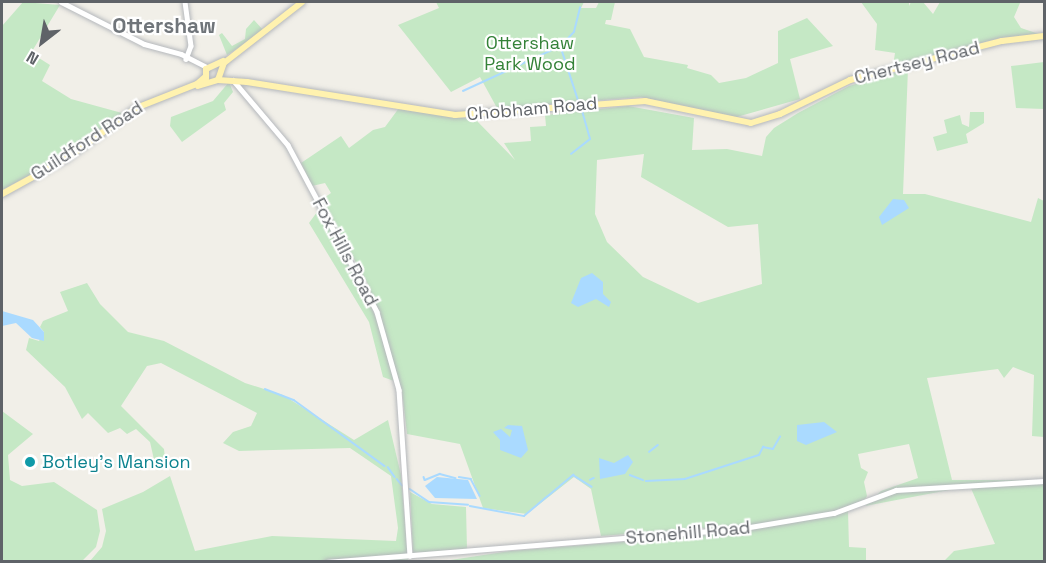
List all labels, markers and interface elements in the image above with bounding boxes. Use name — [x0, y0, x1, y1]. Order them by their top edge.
north arrow — [12, 12, 72, 72]
district label: Ottershaw — [112, 13, 216, 39]
park label: Ottershaw Park Wood — [484, 33, 576, 76]
street label: Chertsey Road — [852, 37, 982, 89]
text: N — [22, 46, 42, 70]
street label: Chobham Road — [466, 93, 598, 125]
street label: Guildford Road — [27, 97, 147, 185]
street label: Fox Hills Road — [308, 194, 382, 310]
place label: Botley's Mansion — [42, 451, 191, 473]
marker: Botley's Mansion — [23, 455, 37, 469]
street label: Stonehill Road — [625, 517, 751, 549]

